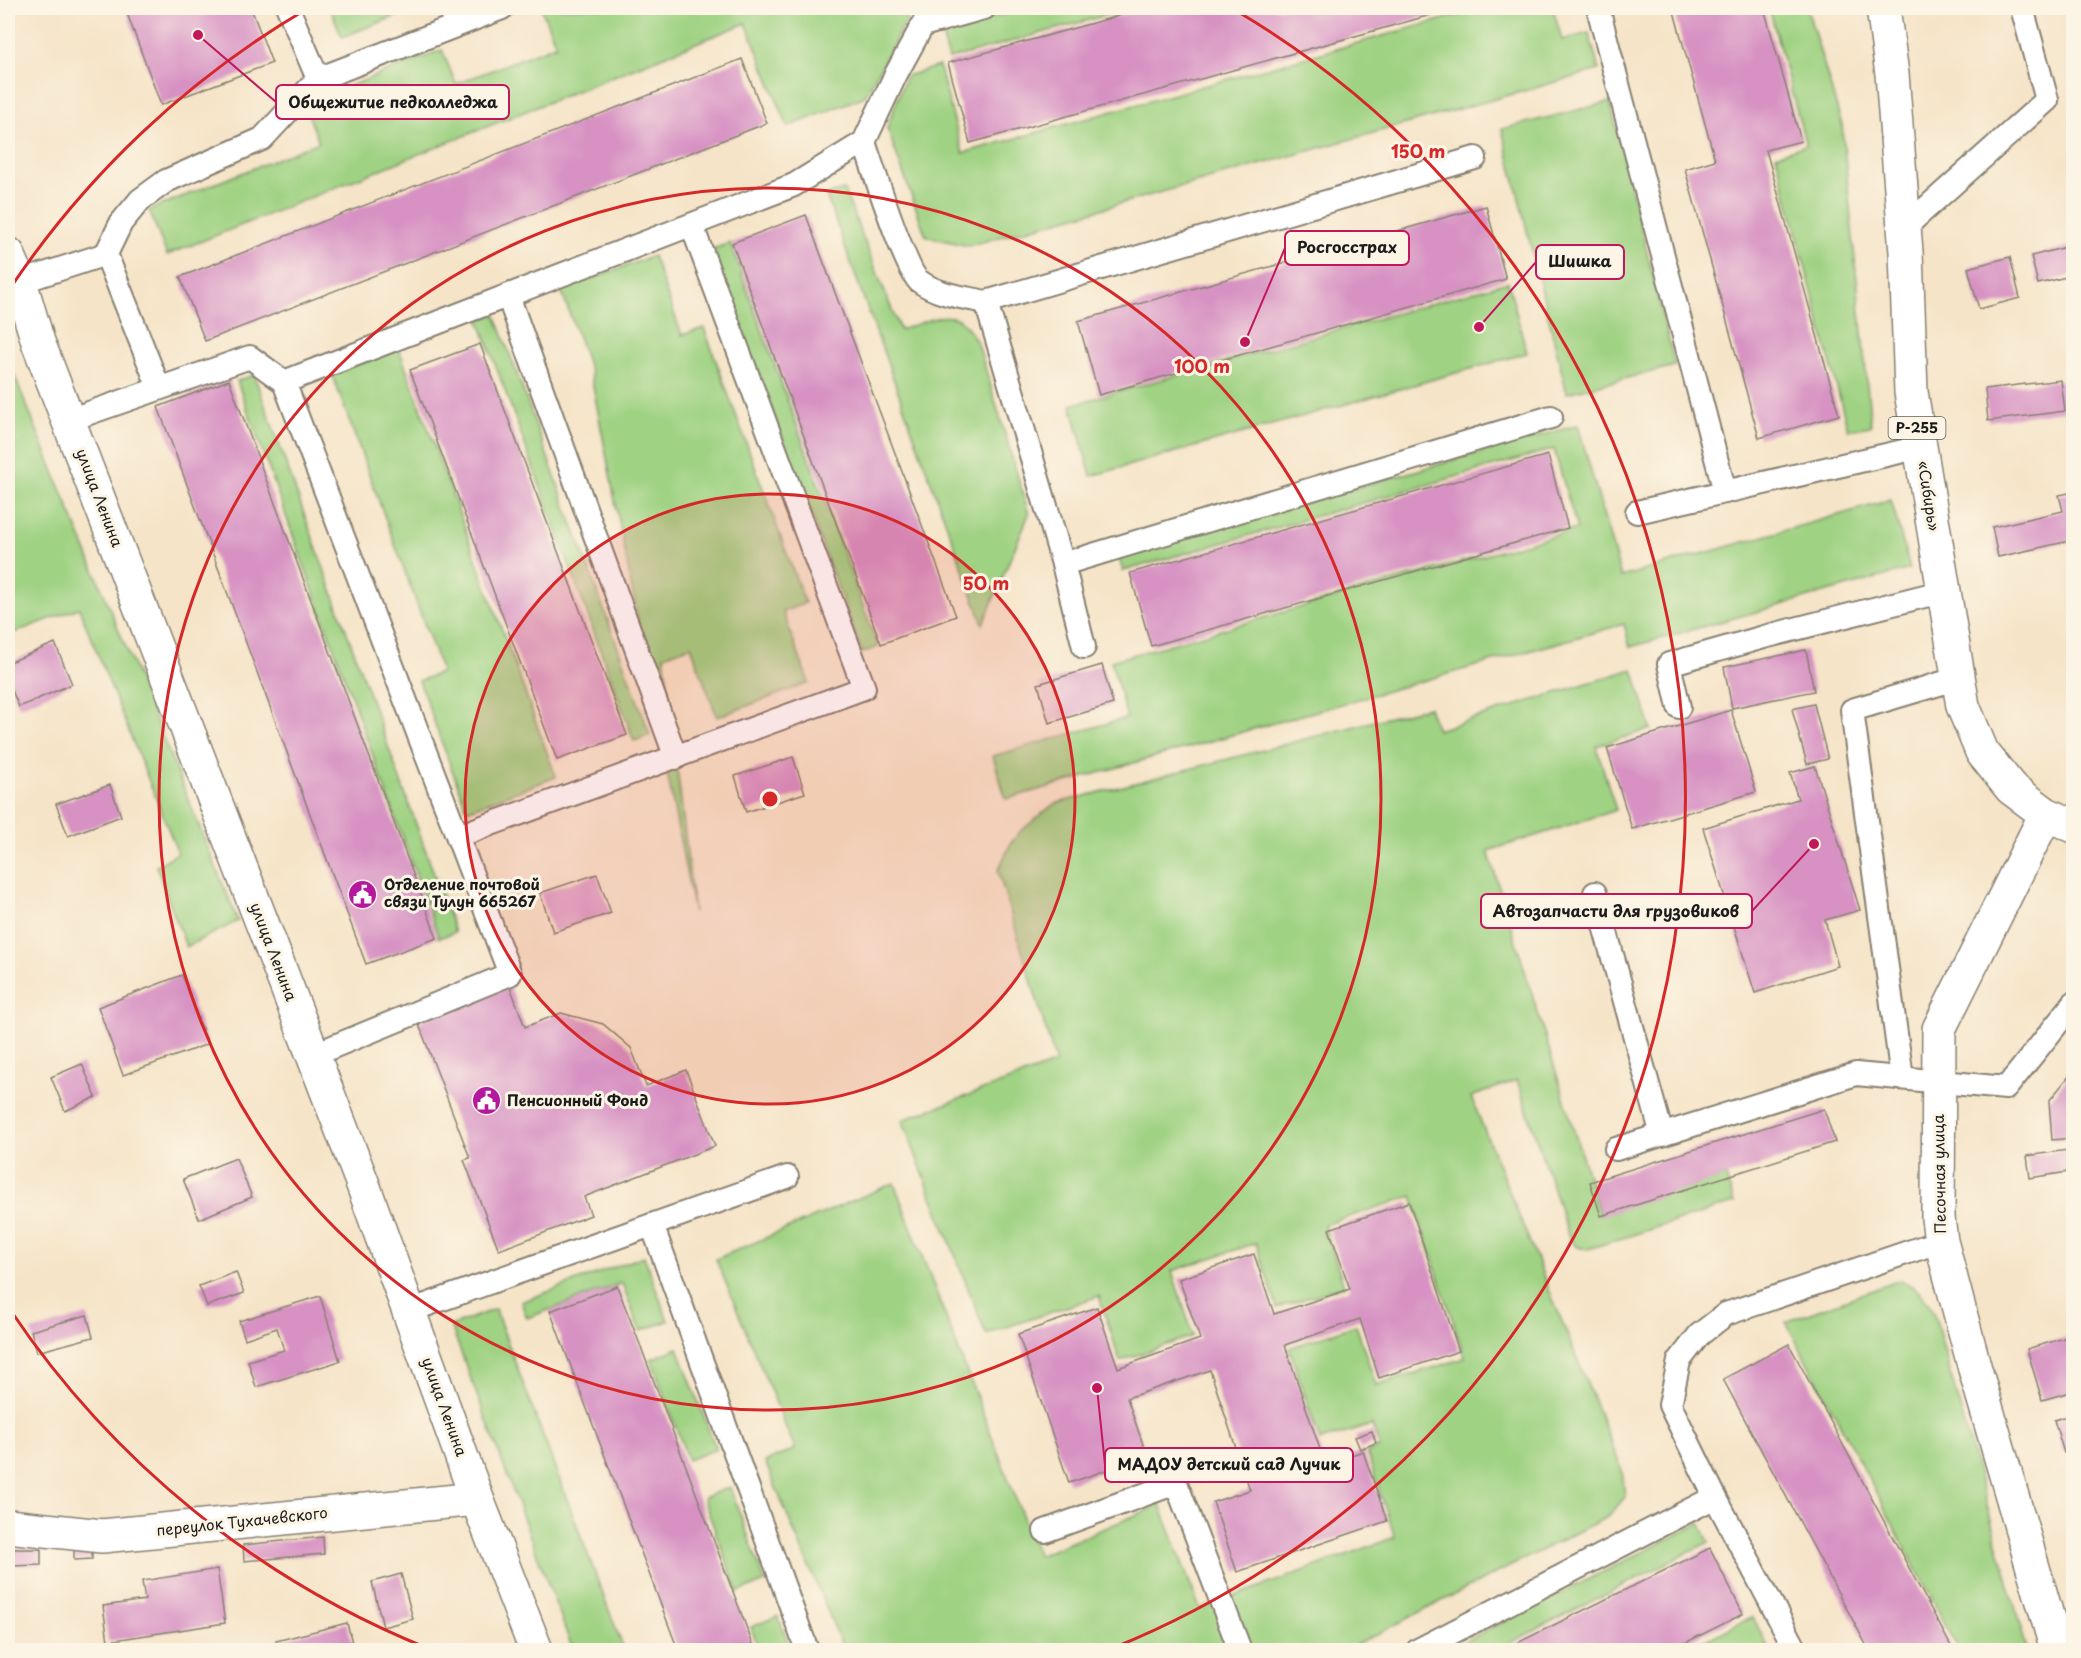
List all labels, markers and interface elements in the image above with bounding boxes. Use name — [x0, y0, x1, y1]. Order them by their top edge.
callout: Общежитие педколледжа — [276, 85, 509, 119]
text: Общежитие педколледжа — [288, 89, 498, 113]
text: 150 m — [1391, 137, 1445, 164]
callout: Росгосстрах — [1285, 231, 1409, 265]
text: Росгосстрах — [1297, 234, 1397, 258]
callout: Шишка — [1536, 245, 1624, 279]
text: Шишка — [1548, 248, 1612, 272]
text: 100 m — [1174, 352, 1230, 379]
road number: Р-255 — [1888, 417, 1946, 439]
street label: улица Ленина — [71, 445, 130, 551]
street label: «Сибирь» — [1913, 459, 1946, 533]
text: 50 m — [963, 569, 1009, 596]
centre of rings — [760, 789, 780, 809]
place label: Отделение почтовой связи Тулун 665267 — [384, 872, 540, 912]
public building icon: Отделение почтовой связи Тулун 665267 — [347, 878, 379, 910]
callout: Автозапчасти для грузовиков — [1481, 894, 1752, 928]
text: Автозапчасти для грузовиков — [1493, 898, 1740, 922]
street label: улица Ленина — [245, 899, 304, 1005]
public building icon: Пенсионный Фонд — [470, 1085, 502, 1117]
place label: Пенсионный Фонд — [507, 1088, 648, 1111]
street label: Песочная улица — [1926, 1114, 1951, 1234]
street label: улица Ленина — [417, 1354, 474, 1460]
callout: МАДОУ детский сад Лучик — [1105, 1448, 1353, 1482]
text: МАДОУ детский сад Лучик — [1118, 1451, 1341, 1475]
street label: переулок Тухачевского — [155, 1500, 329, 1541]

